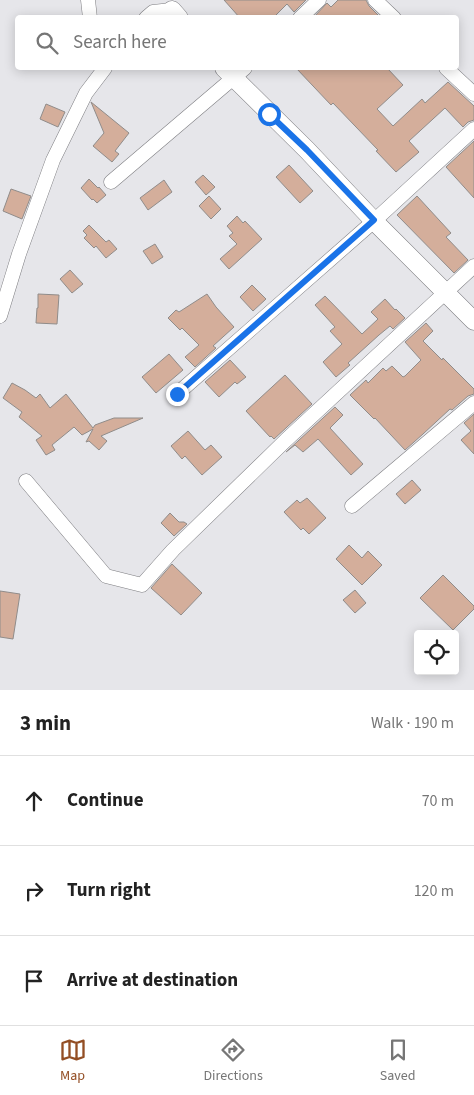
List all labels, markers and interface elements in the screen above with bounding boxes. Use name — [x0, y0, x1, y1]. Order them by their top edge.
search box — [15, 15, 459, 70]
icon: search — [33, 29, 61, 57]
text: Search here — [73, 29, 167, 56]
route start — [258, 103, 281, 126]
route end — [166, 383, 189, 406]
map controls — [414, 630, 459, 675]
button: locate — [414, 630, 459, 675]
text: 3 min — [20, 708, 71, 738]
text: Walk · 190 m — [371, 712, 454, 734]
icon: ahead — [20, 787, 48, 815]
text: Continue — [67, 787, 144, 814]
text: 70 m — [422, 790, 454, 812]
icon: right — [20, 877, 48, 905]
text: Turn right — [67, 877, 151, 904]
text: 120 m — [414, 880, 454, 902]
icon: arrive — [20, 967, 48, 995]
text: Arrive at destination — [67, 967, 238, 994]
tab: Map — [59, 1036, 87, 1086]
tab: Directions — [204, 1036, 263, 1086]
tab: Saved — [380, 1036, 415, 1086]

